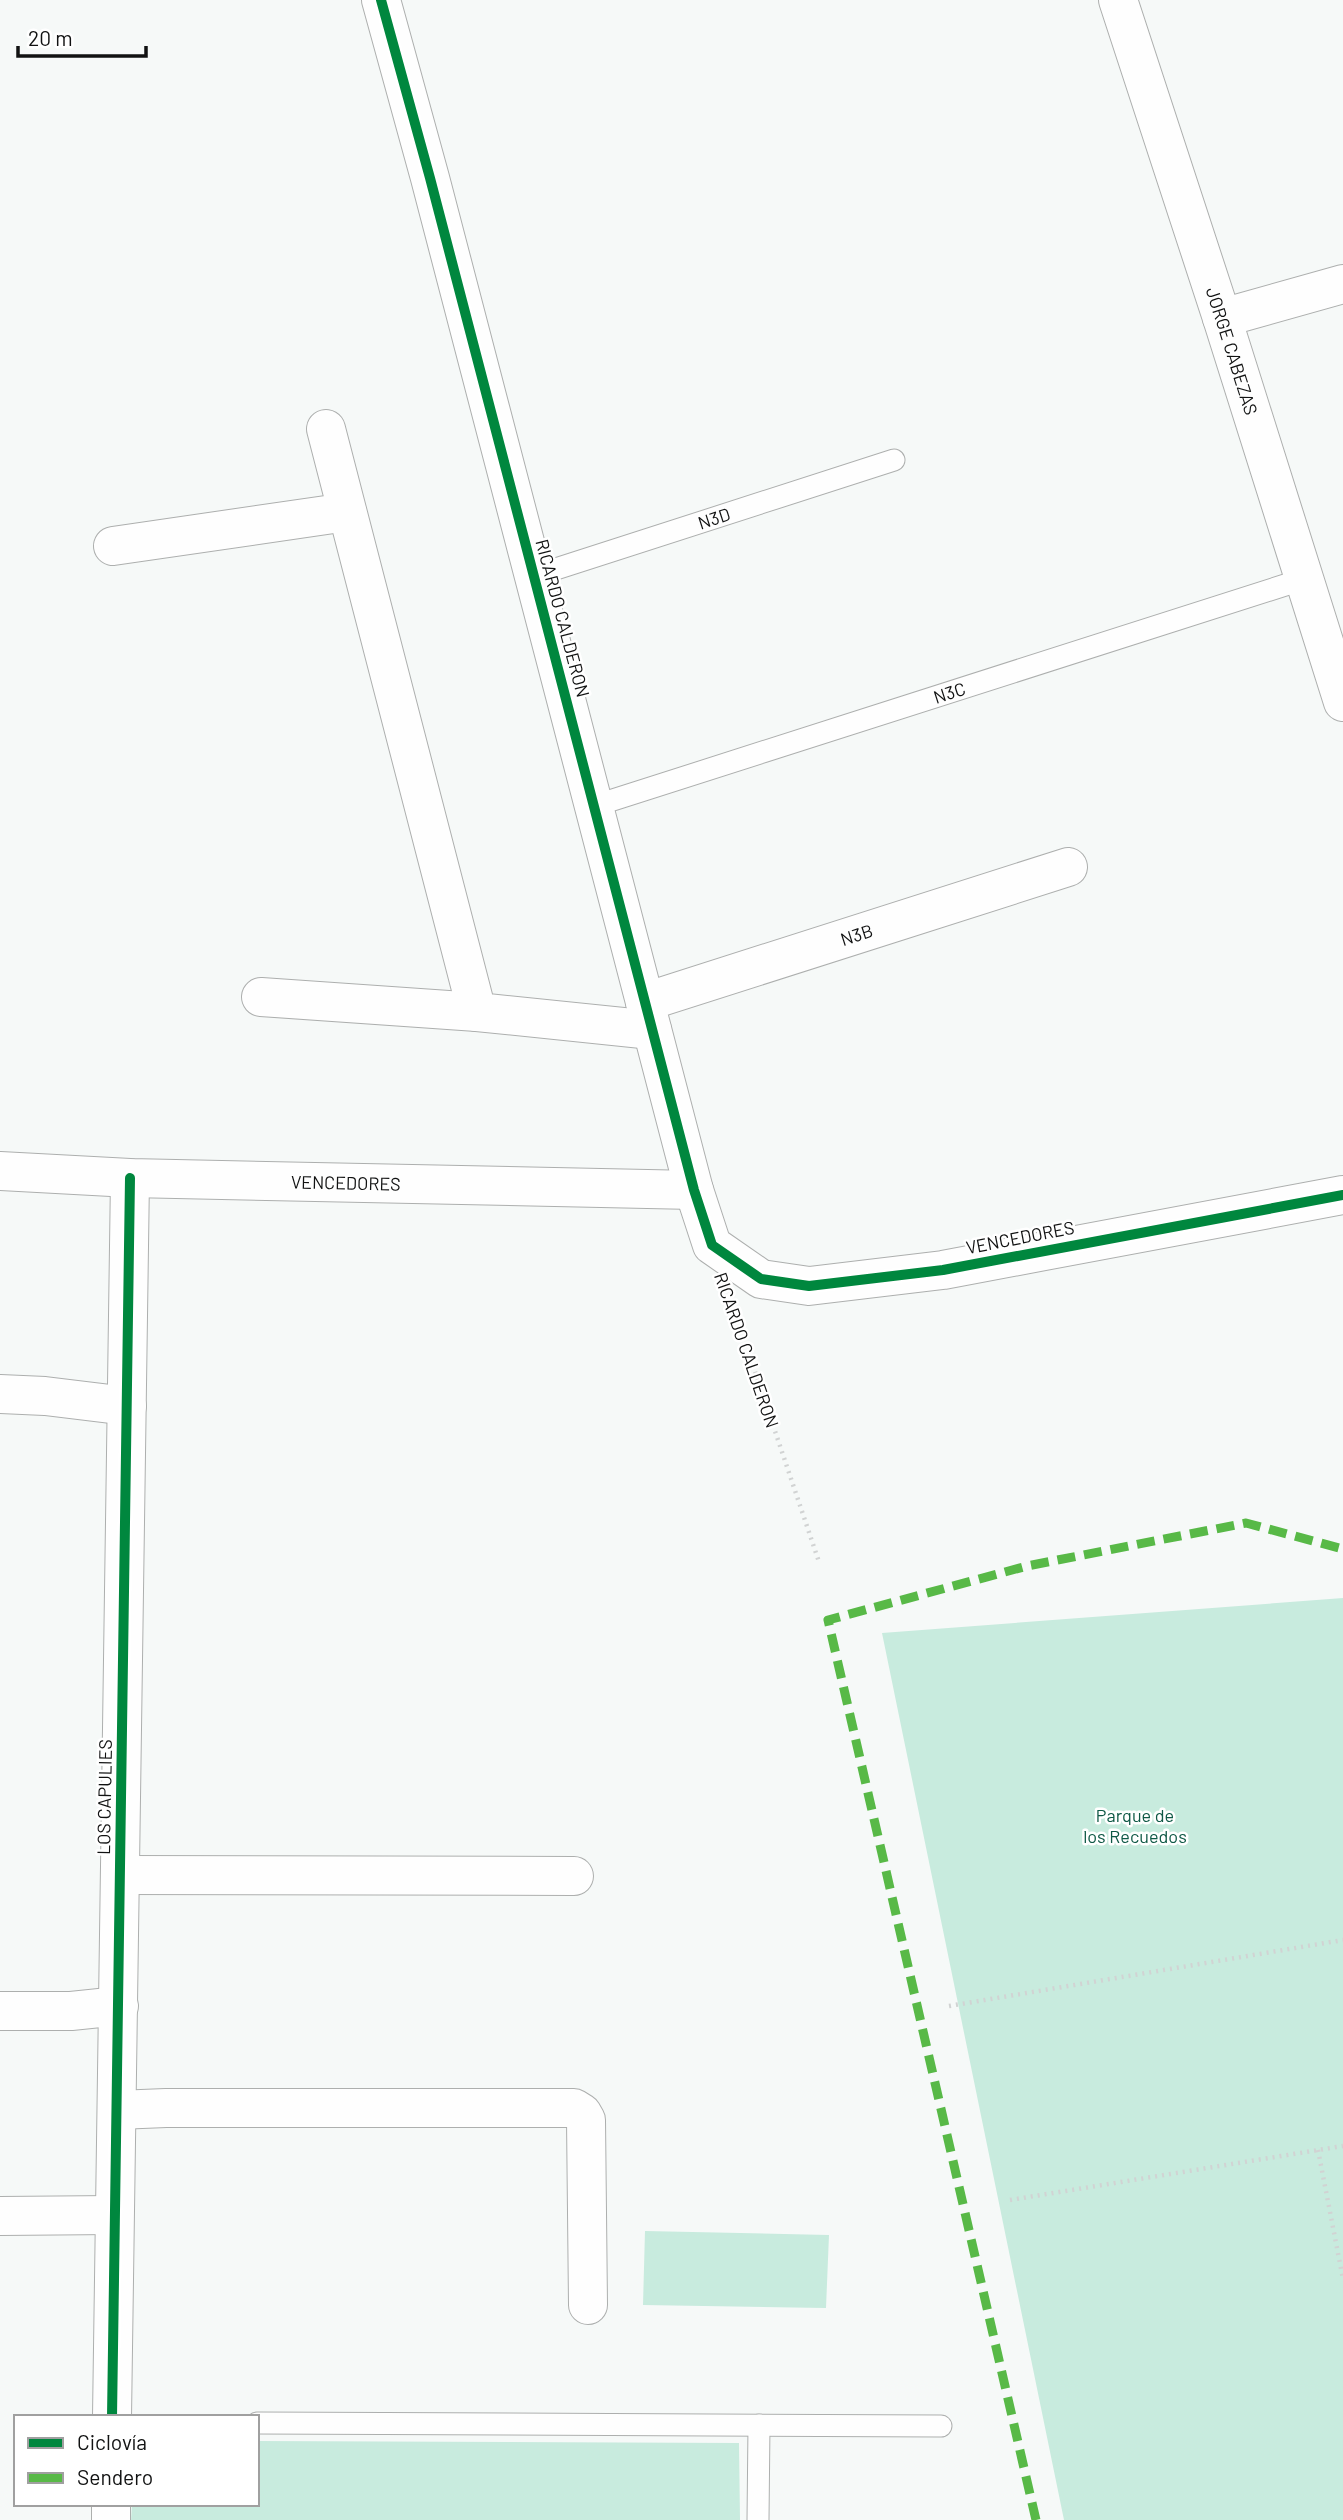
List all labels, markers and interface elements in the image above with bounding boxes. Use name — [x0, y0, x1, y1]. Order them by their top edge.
scale bar — [18, 14, 145, 58]
text: 20 m — [28, 25, 73, 50]
street label: JORGE CABEZAS — [1202, 284, 1263, 417]
street label: N3D — [695, 503, 733, 534]
street label: RICARDO CALDERON — [531, 536, 595, 700]
street label: N3C — [931, 677, 968, 708]
street label: N3B — [838, 919, 875, 950]
street label: VENCEDORES — [291, 1170, 401, 1195]
street label: VENCEDORES — [964, 1216, 1076, 1258]
street label: RICARDO CALDERON — [710, 1269, 784, 1431]
street label: LOS CAPULIES — [92, 1739, 116, 1855]
park label: Parque de los Recuedos — [1083, 1804, 1187, 1847]
legend — [14, 2415, 259, 2506]
text: Ciclovía — [77, 2429, 147, 2454]
text: Sendero — [77, 2464, 153, 2489]

